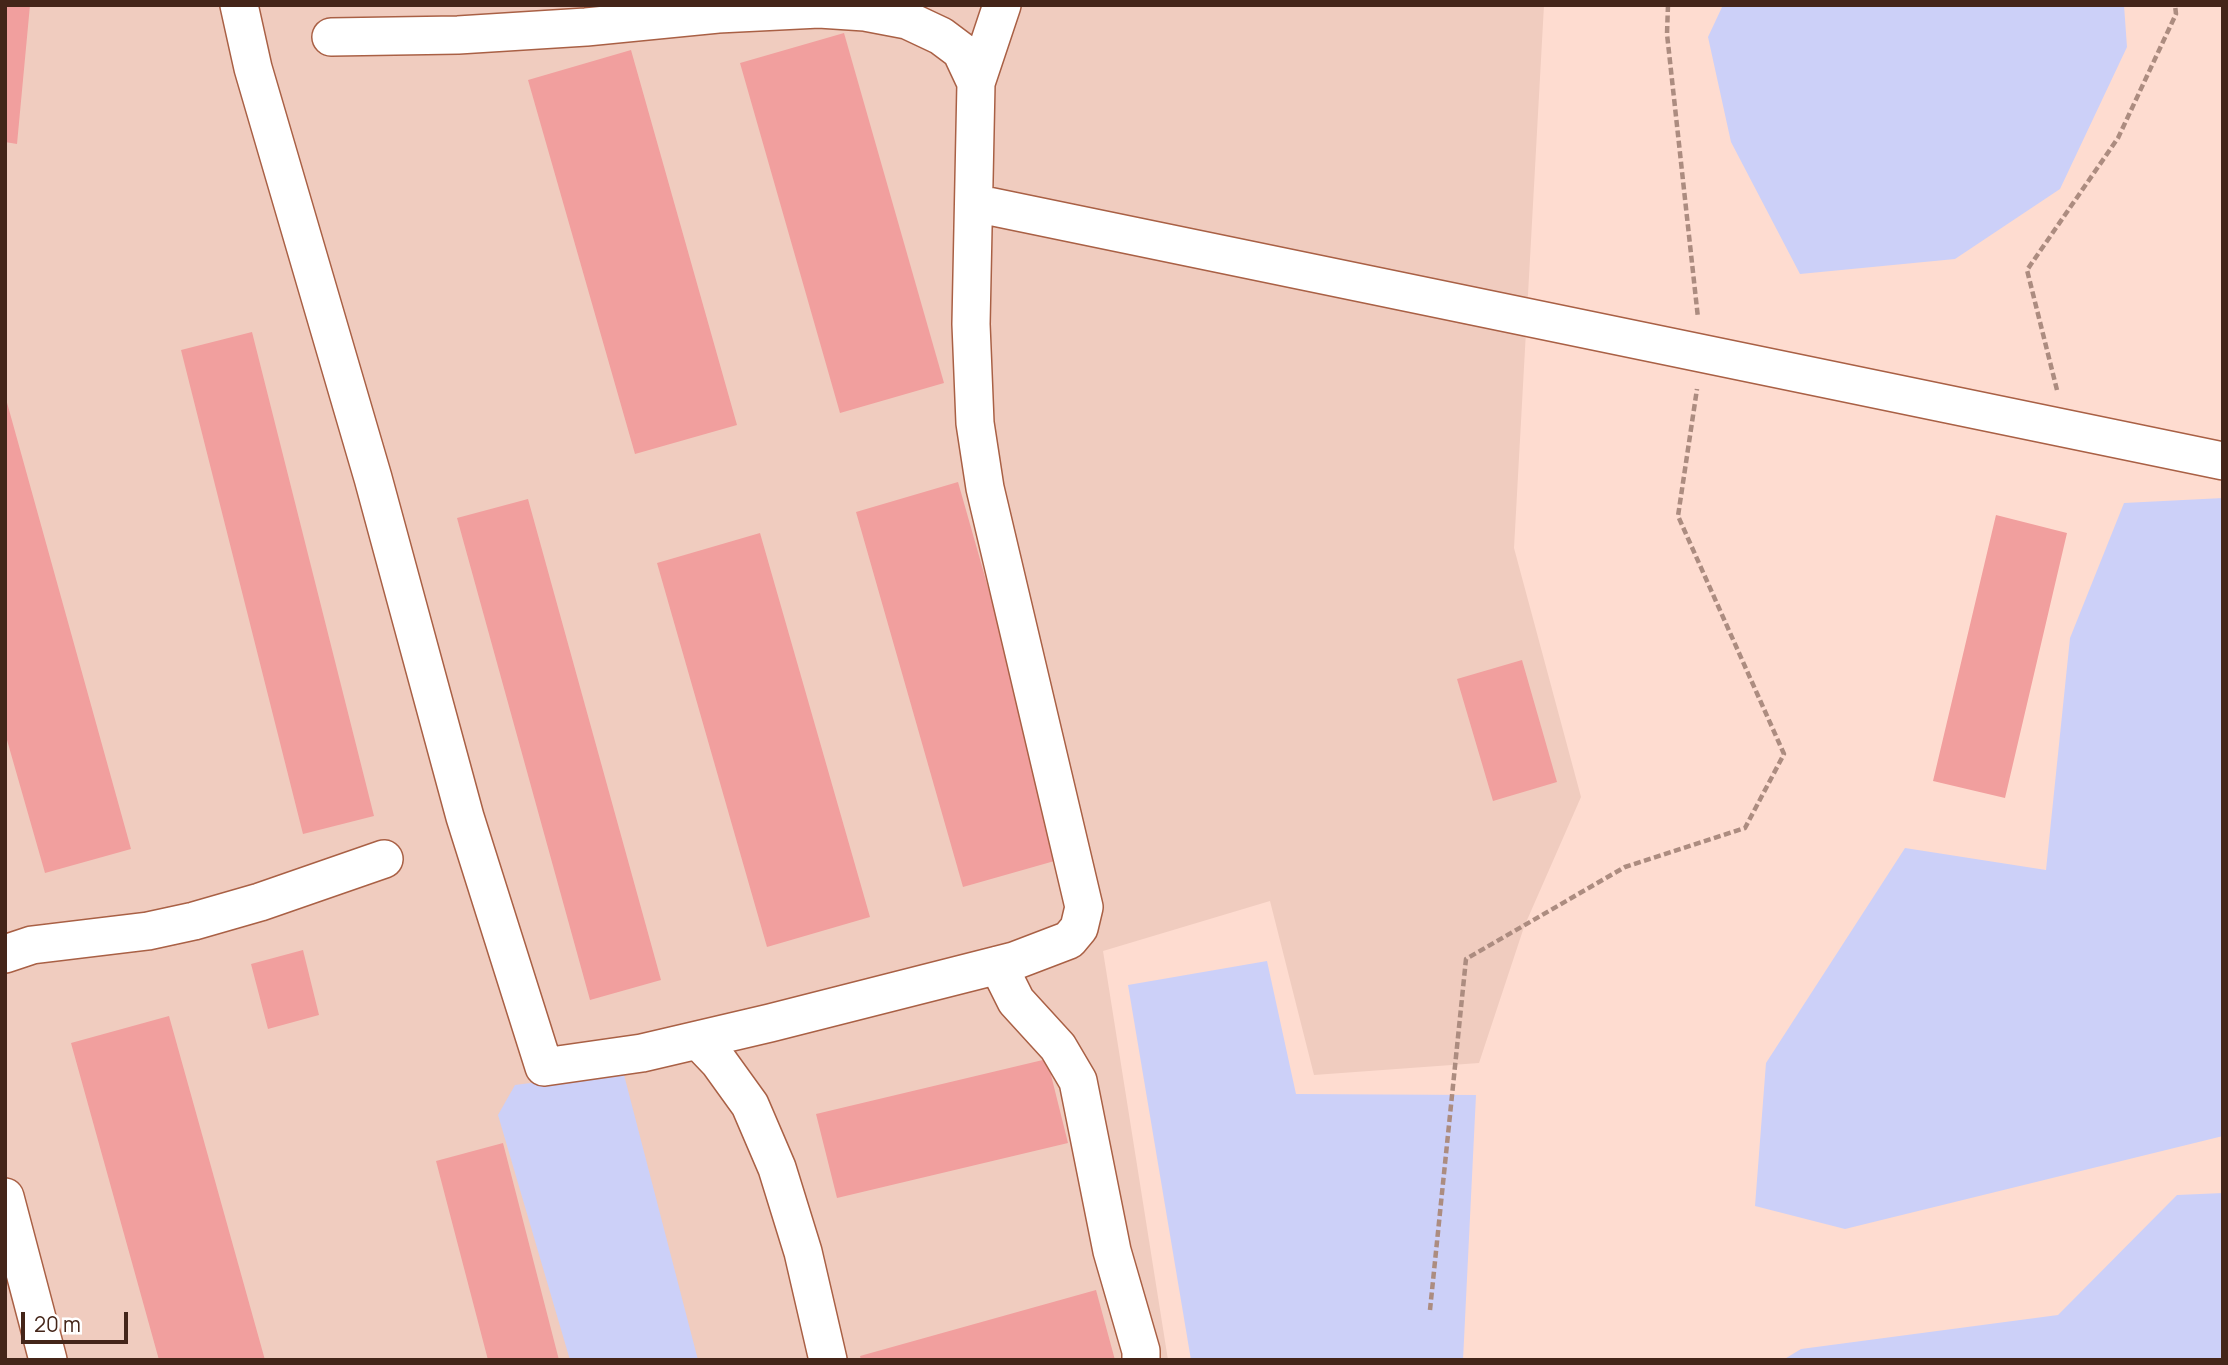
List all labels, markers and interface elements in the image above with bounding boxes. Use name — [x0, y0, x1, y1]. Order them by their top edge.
scale bar — [24, 1298, 131, 1342]
text: 20 m — [34, 1310, 81, 1338]

